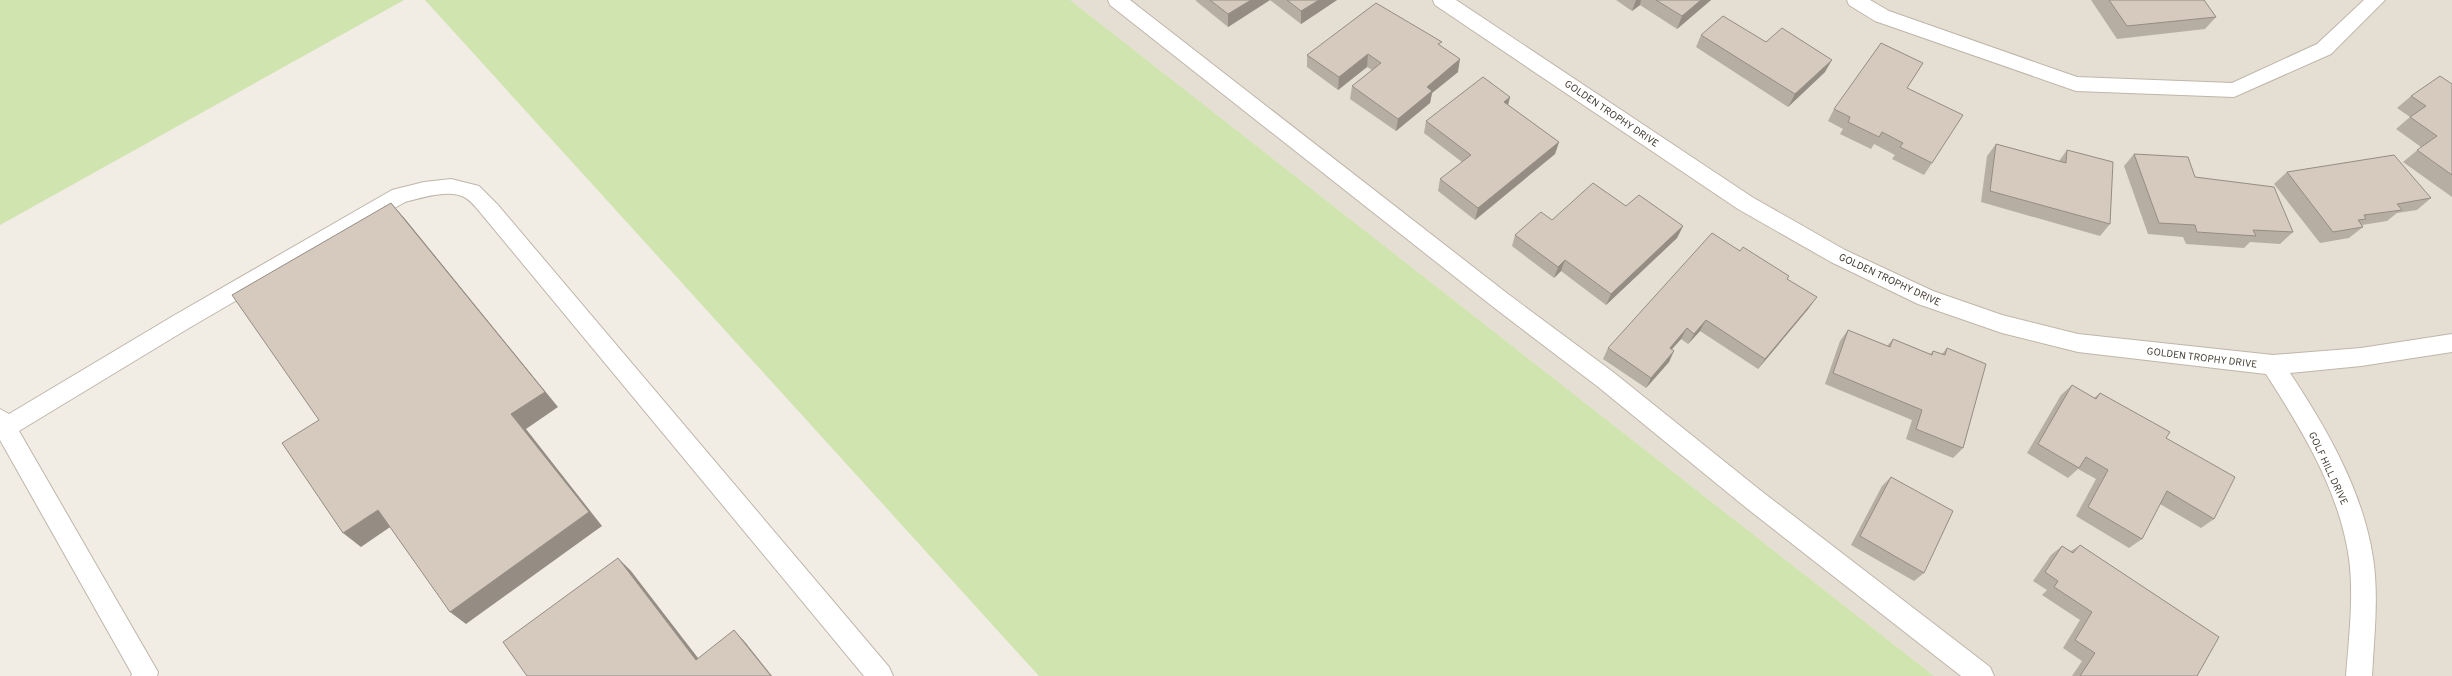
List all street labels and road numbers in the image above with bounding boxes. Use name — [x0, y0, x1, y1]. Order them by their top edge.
street label: GOLDEN TROPHY DRIVE — [1561, 78, 1661, 151]
street label: GOLDEN TROPHY DRIVE — [1836, 251, 1942, 310]
street label: GOLDEN TROPHY DRIVE — [2146, 345, 2258, 372]
street label: GOLF HILL DRIVE — [2305, 430, 2350, 507]

